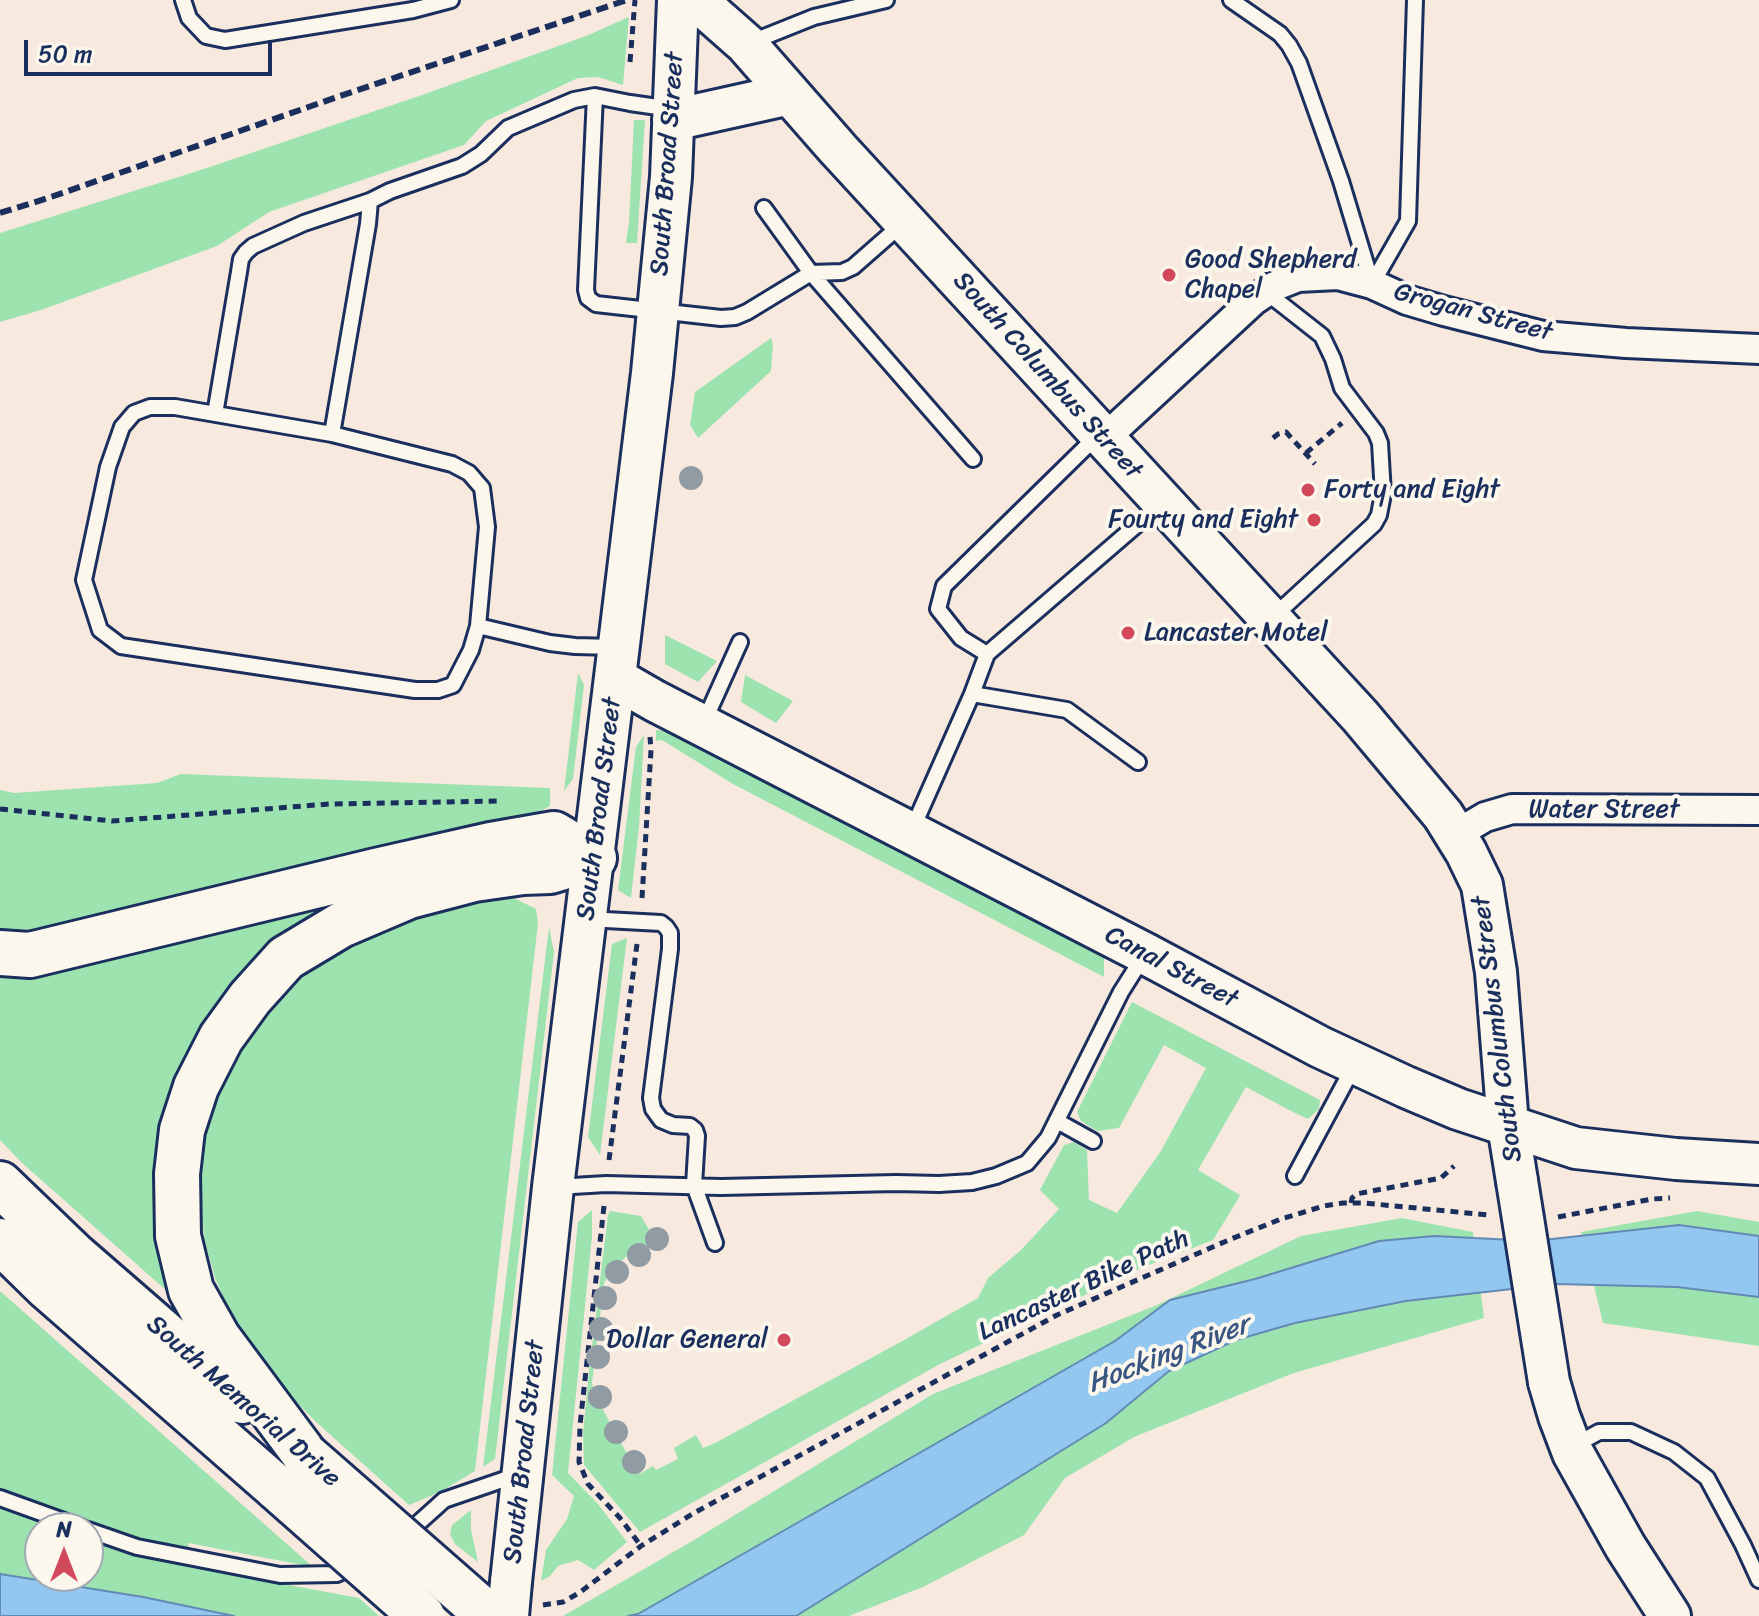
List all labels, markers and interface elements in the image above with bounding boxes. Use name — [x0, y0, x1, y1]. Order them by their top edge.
scale bar — [28, 24, 276, 74]
text: 50 m — [38, 33, 93, 75]
street label: South Broad Street — [645, 51, 691, 277]
place label: Good Shepherd Chapel — [1185, 244, 1356, 306]
street label: South Columbus Street — [946, 266, 1148, 486]
marker: Good Shepherd Chapel — [1160, 266, 1178, 284]
street label: Grogan Street — [1390, 277, 1556, 349]
place label: Forty and Eight — [1324, 474, 1500, 506]
marker: Forty and Eight — [1299, 481, 1317, 499]
place label: Fourty and Eight — [1108, 504, 1298, 536]
marker: Fourty and Eight — [1305, 511, 1323, 529]
place label: Lancaster Motel — [1144, 617, 1328, 649]
marker: Lancaster Motel — [1119, 624, 1137, 642]
street label: South Broad Street — [571, 696, 629, 922]
street label: Water Street — [1529, 794, 1679, 826]
street label: South Columbus Street — [1466, 894, 1530, 1164]
street label: Canal Street — [1099, 920, 1243, 1016]
street label: Lancaster Bike Path — [974, 1224, 1194, 1348]
street label: South Memorial Drive — [140, 1309, 346, 1495]
water label: Hocking River — [1083, 1309, 1255, 1401]
place label: Dollar General — [606, 1324, 768, 1356]
marker: Dollar General — [775, 1331, 793, 1349]
street label: South Broad Street — [498, 1339, 552, 1565]
text: N — [56, 1510, 72, 1549]
north arrow — [24, 1512, 104, 1592]

